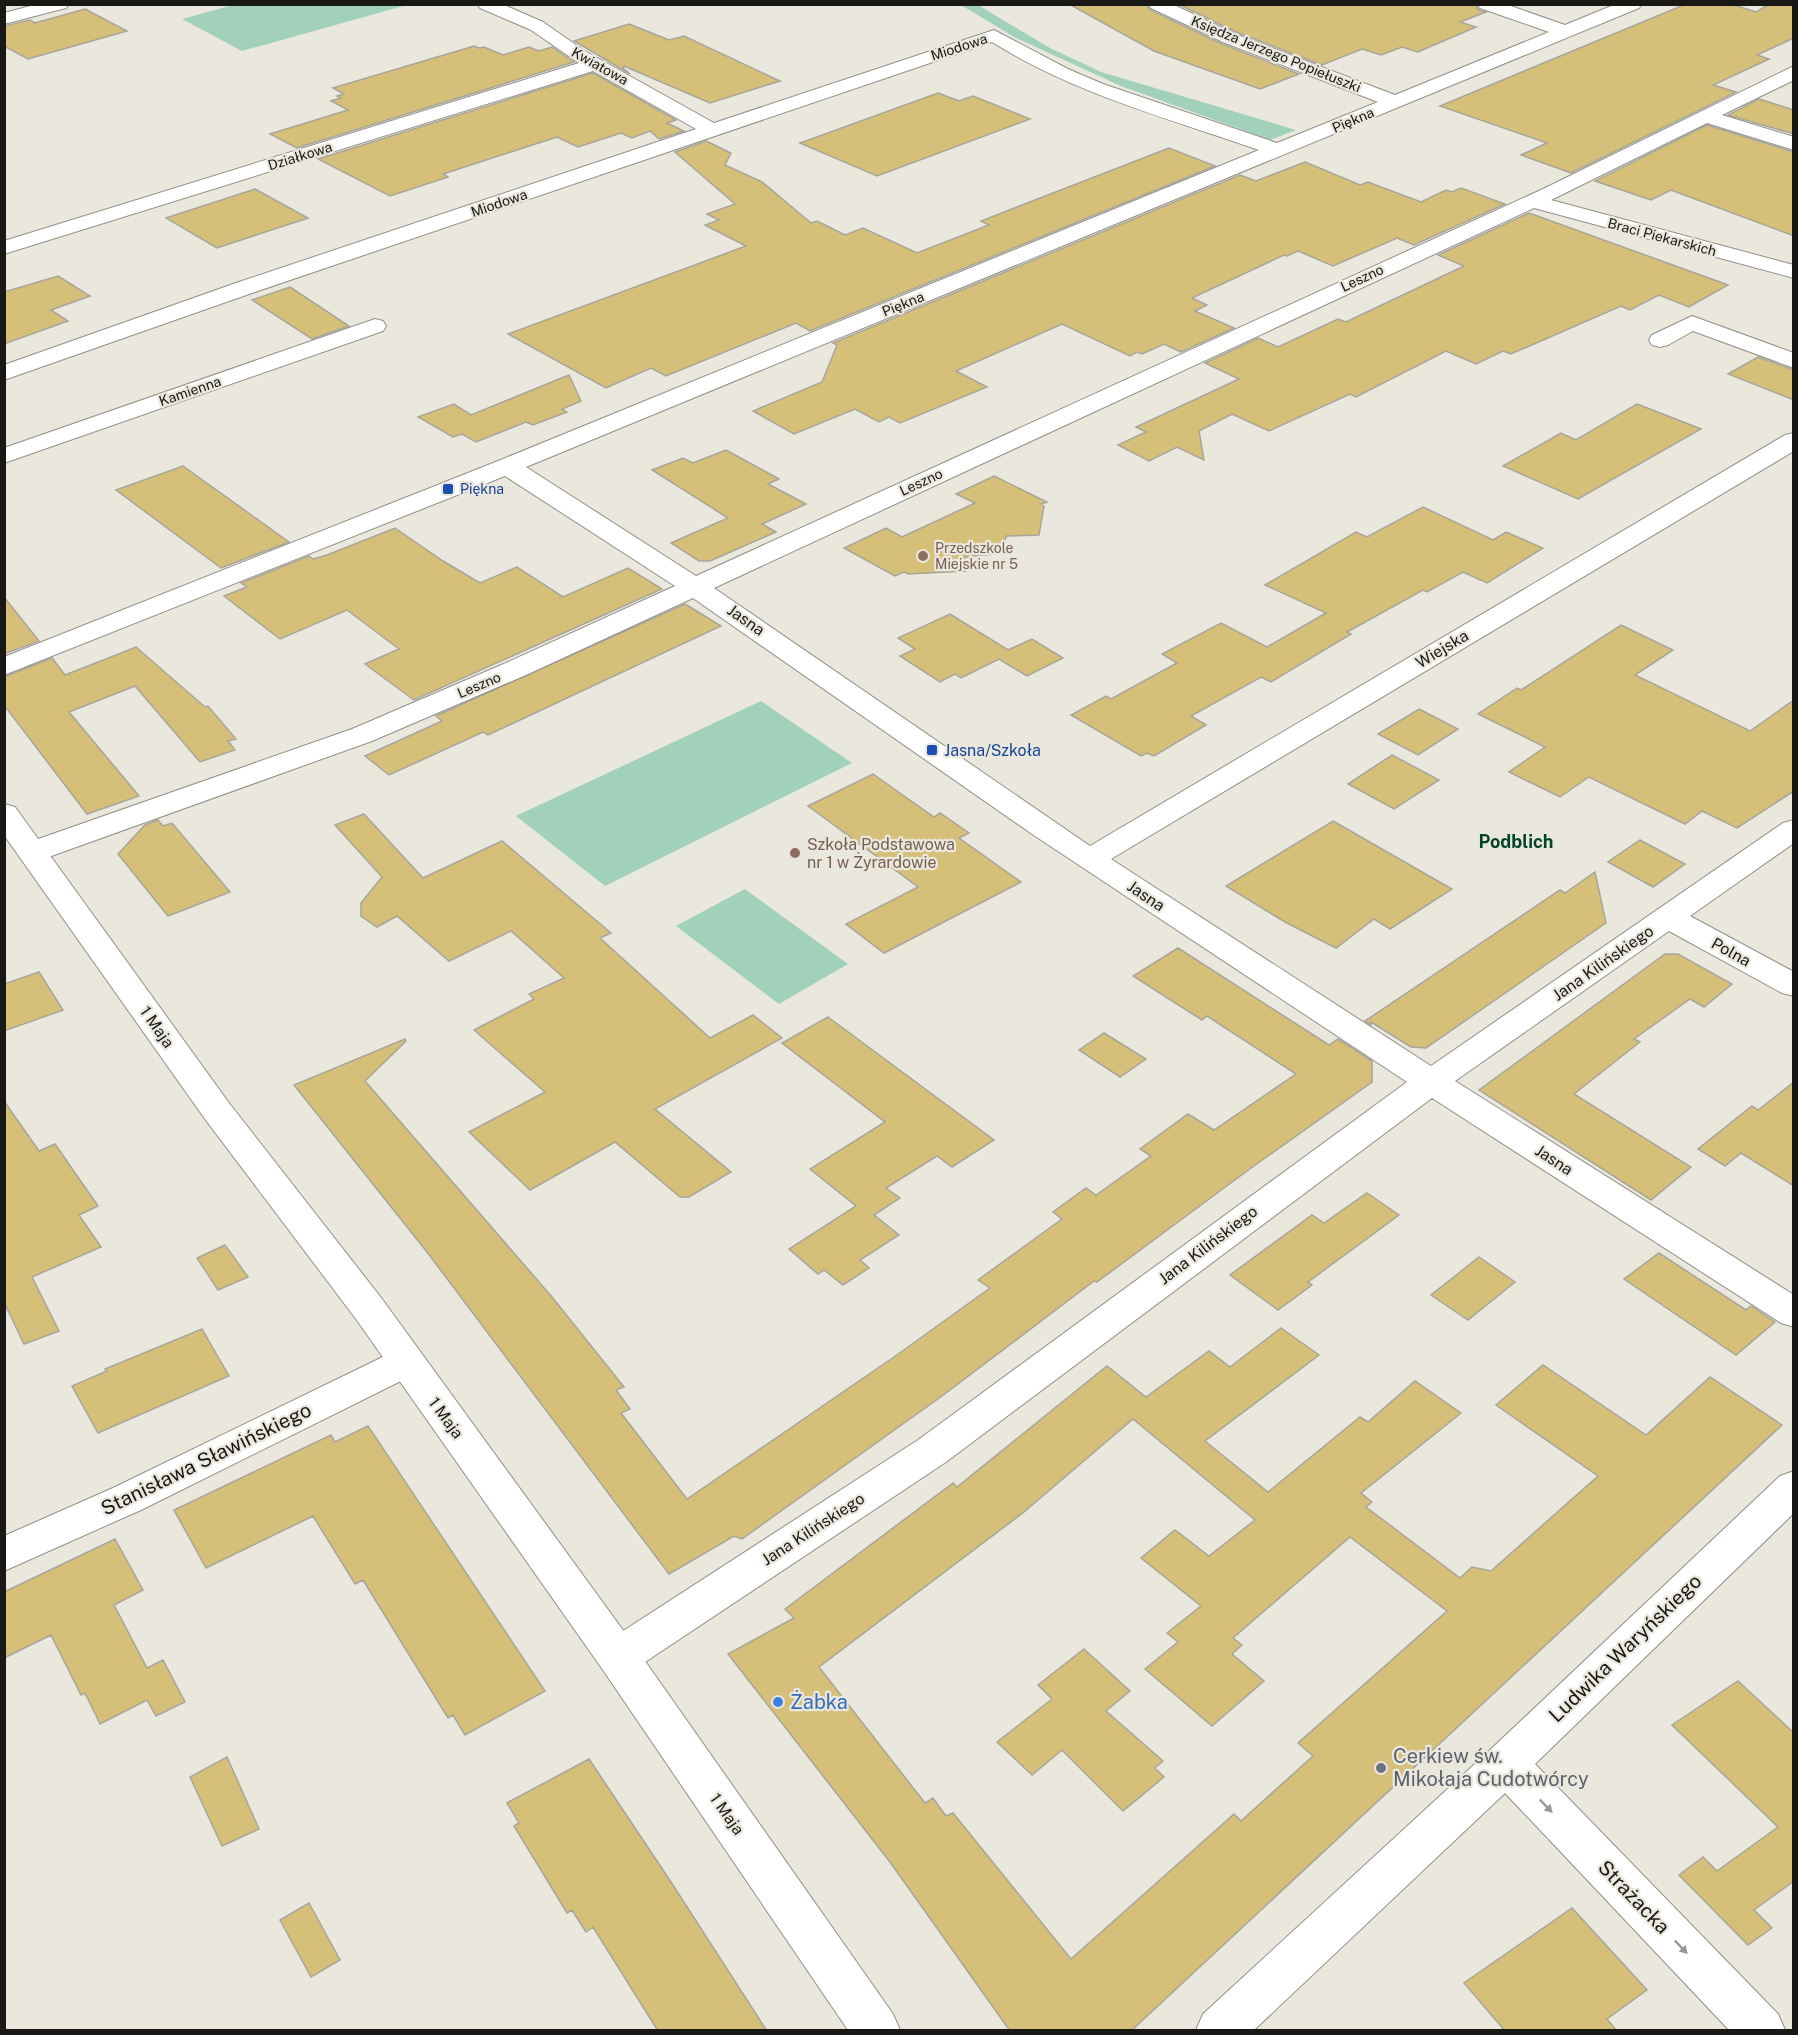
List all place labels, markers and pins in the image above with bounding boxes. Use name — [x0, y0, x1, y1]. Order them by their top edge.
place label: Piękna — [460, 481, 504, 497]
marker: Piękna — [441, 482, 455, 496]
place label: Przedszkole Miejskie nr 5 — [935, 540, 1018, 572]
marker: Przedszkole Miejskie nr 5 — [916, 549, 930, 563]
place label: Jasna/Szkoła — [944, 741, 1041, 760]
marker: Jasna/Szkoła — [925, 743, 939, 757]
place label: Szkoła Podstawowa nr 1 w Żyrardowie — [807, 835, 955, 872]
marker: Szkoła Podstawowa nr 1 w Żyrardowie — [788, 846, 802, 860]
place label: Żabka — [790, 1690, 848, 1714]
marker: Żabka — [771, 1695, 785, 1709]
place label: Cerkiew św. Mikołaja Cudotwórcy — [1393, 1744, 1589, 1791]
marker: Cerkiew św. Mikołaja Cudotwórcy — [1374, 1761, 1388, 1775]

